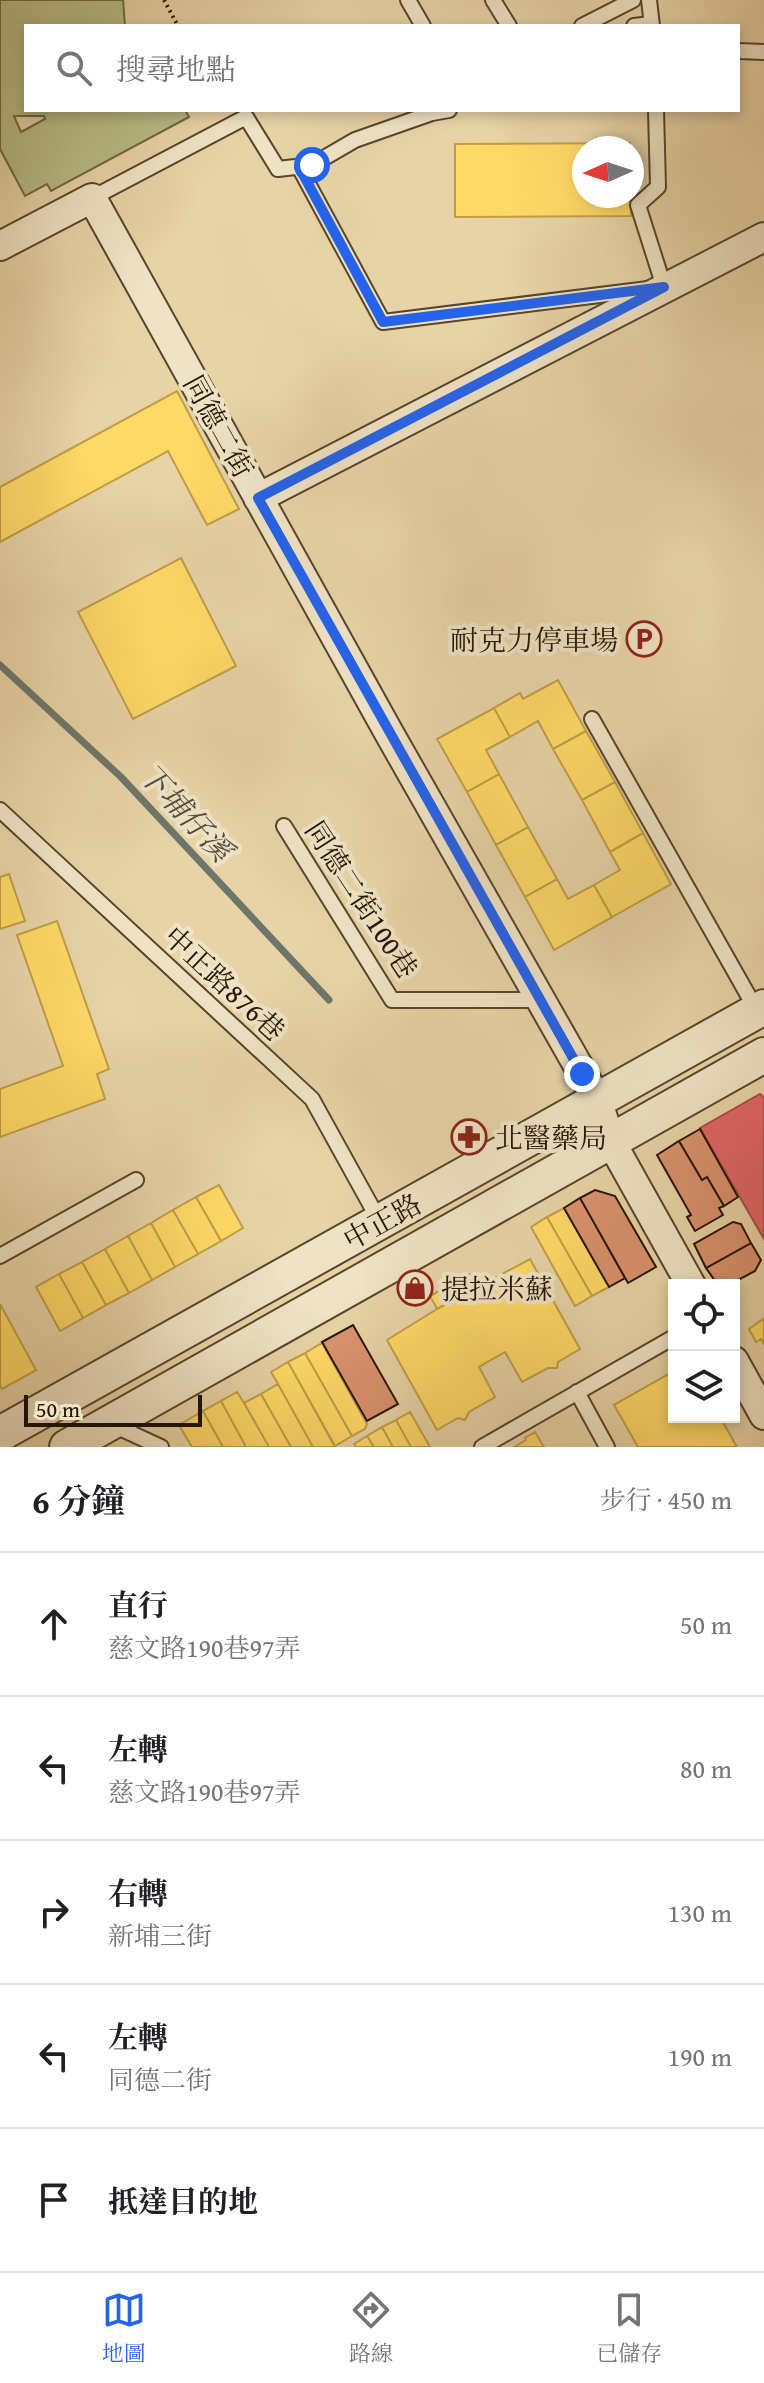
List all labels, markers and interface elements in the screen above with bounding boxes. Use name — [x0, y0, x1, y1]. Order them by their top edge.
search box — [24, 24, 740, 112]
icon: search — [52, 46, 96, 90]
text: 搜尋地點 — [116, 47, 236, 91]
north arrow — [572, 136, 644, 208]
route start — [294, 147, 330, 183]
street label: 同德二街 — [174, 367, 264, 485]
place label: 耐克力停車場 — [450, 619, 618, 660]
parking icon: 耐克力停車場 — [625, 620, 663, 658]
water label: 下埔仔溪 — [129, 753, 245, 873]
street label: 同德二街100巷 — [296, 812, 428, 986]
street label: 中正路876巷 — [155, 916, 295, 1050]
route end — [564, 1056, 600, 1092]
place label: 北醫藥局 — [495, 1117, 607, 1158]
pharmacy icon: 北醫藥局 — [450, 1118, 488, 1156]
street label: 中正路 — [335, 1183, 429, 1259]
place label: 提拉米蘇 — [441, 1268, 553, 1309]
shop icon: 提拉米蘇 — [396, 1269, 434, 1307]
map controls — [668, 1279, 740, 1423]
button: locate — [668, 1279, 740, 1351]
button: layers — [668, 1351, 740, 1423]
scale bar — [24, 1391, 202, 1427]
text: 50 m — [36, 1393, 80, 1425]
text: 6 分鐘 — [32, 1476, 125, 1525]
text: 步行 · 450 m — [600, 1480, 732, 1519]
text: 直行 — [108, 1583, 168, 1627]
icon: ahead — [32, 1602, 76, 1646]
text: 50 m — [680, 1605, 732, 1644]
text: 慈文路190巷97弄 — [108, 1628, 301, 1667]
text: 左轉 — [108, 1727, 168, 1771]
icon: left — [32, 1746, 76, 1790]
text: 80 m — [680, 1749, 732, 1788]
text: 慈文路190巷97弄 — [108, 1772, 301, 1811]
text: 右轉 — [108, 1871, 168, 1915]
icon: right — [32, 1890, 76, 1934]
text: 130 m — [667, 1893, 732, 1932]
text: 新埔三街 — [108, 1916, 212, 1955]
text: 左轉 — [108, 2015, 168, 2059]
icon: left — [32, 2034, 76, 2078]
text: 190 m — [667, 2037, 732, 2076]
text: 同德二街 — [108, 2060, 212, 2099]
icon: arrive — [32, 2178, 76, 2222]
text: 抵達目的地 — [108, 2179, 258, 2223]
tab: 地圖 — [102, 2288, 146, 2369]
tab: 路線 — [349, 2288, 393, 2369]
tab: 已儲存 — [596, 2288, 662, 2369]

